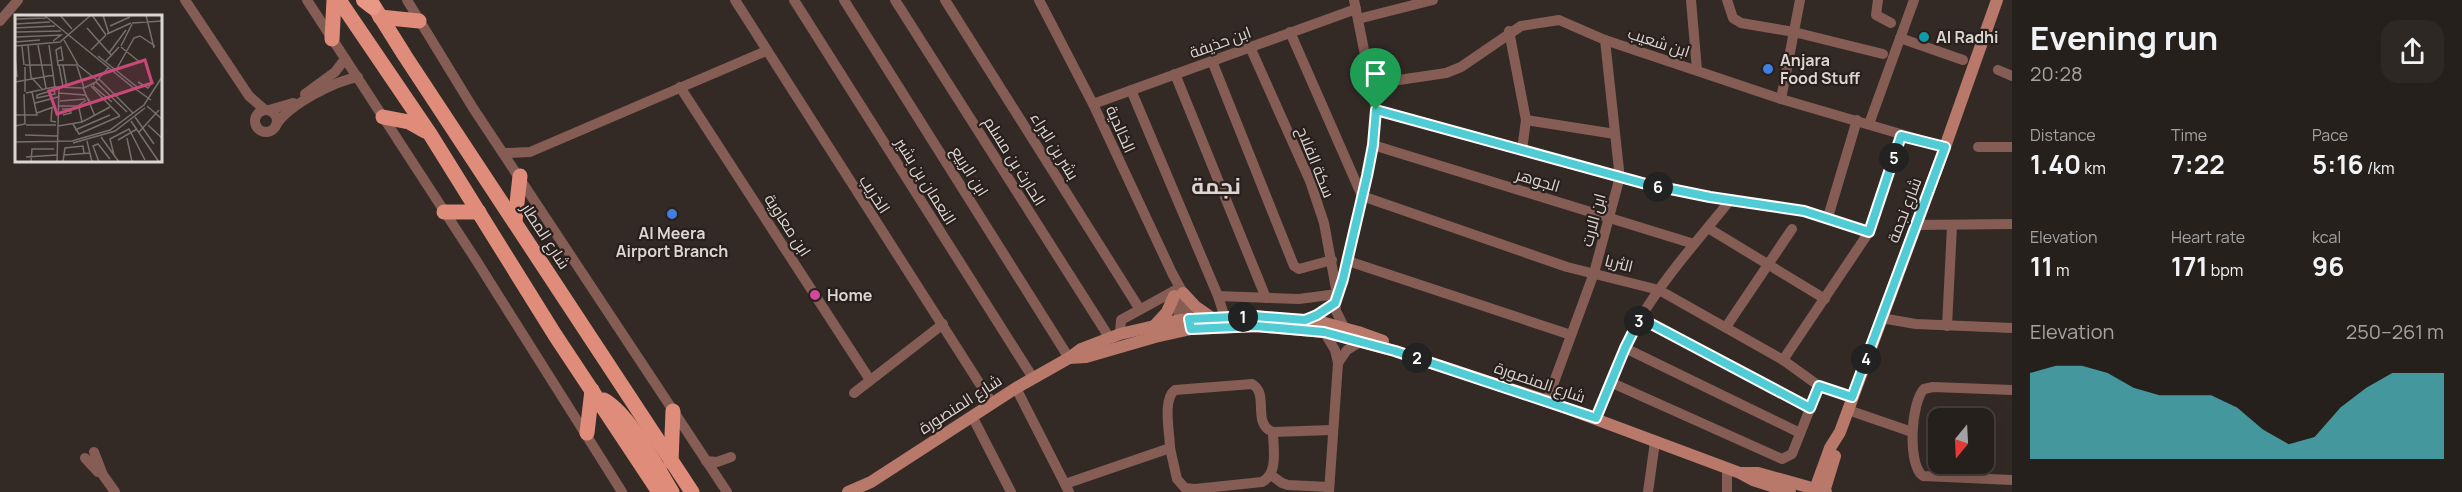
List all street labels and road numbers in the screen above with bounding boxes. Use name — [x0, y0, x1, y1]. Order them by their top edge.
street label: ابن حذيفة — [1186, 21, 1254, 63]
street label: ابن شعيب — [1625, 22, 1693, 62]
street label: الخالدية — [1101, 102, 1141, 156]
street label: بشر بن البراء — [1026, 108, 1084, 184]
street label: الحارث بن مسلم — [978, 112, 1051, 210]
street label: سكة الفلاح — [1291, 123, 1340, 201]
street label: النعمان بن بشير — [890, 132, 962, 229]
street label: ابن الربيع — [945, 142, 994, 201]
street label: الجوهر — [1512, 163, 1563, 197]
street label: الخريب — [854, 170, 896, 218]
street label: شارع نجمة — [1882, 174, 1927, 246]
street label: ابن معاوية — [760, 189, 816, 261]
street label: ابن الارت — [1575, 191, 1611, 249]
street label: شارع المطار — [515, 198, 576, 274]
street label: الثريا — [1603, 249, 1635, 277]
street label: شارع المنصورة — [1491, 356, 1588, 409]
street label: شارع المنصورة — [914, 369, 1006, 440]

